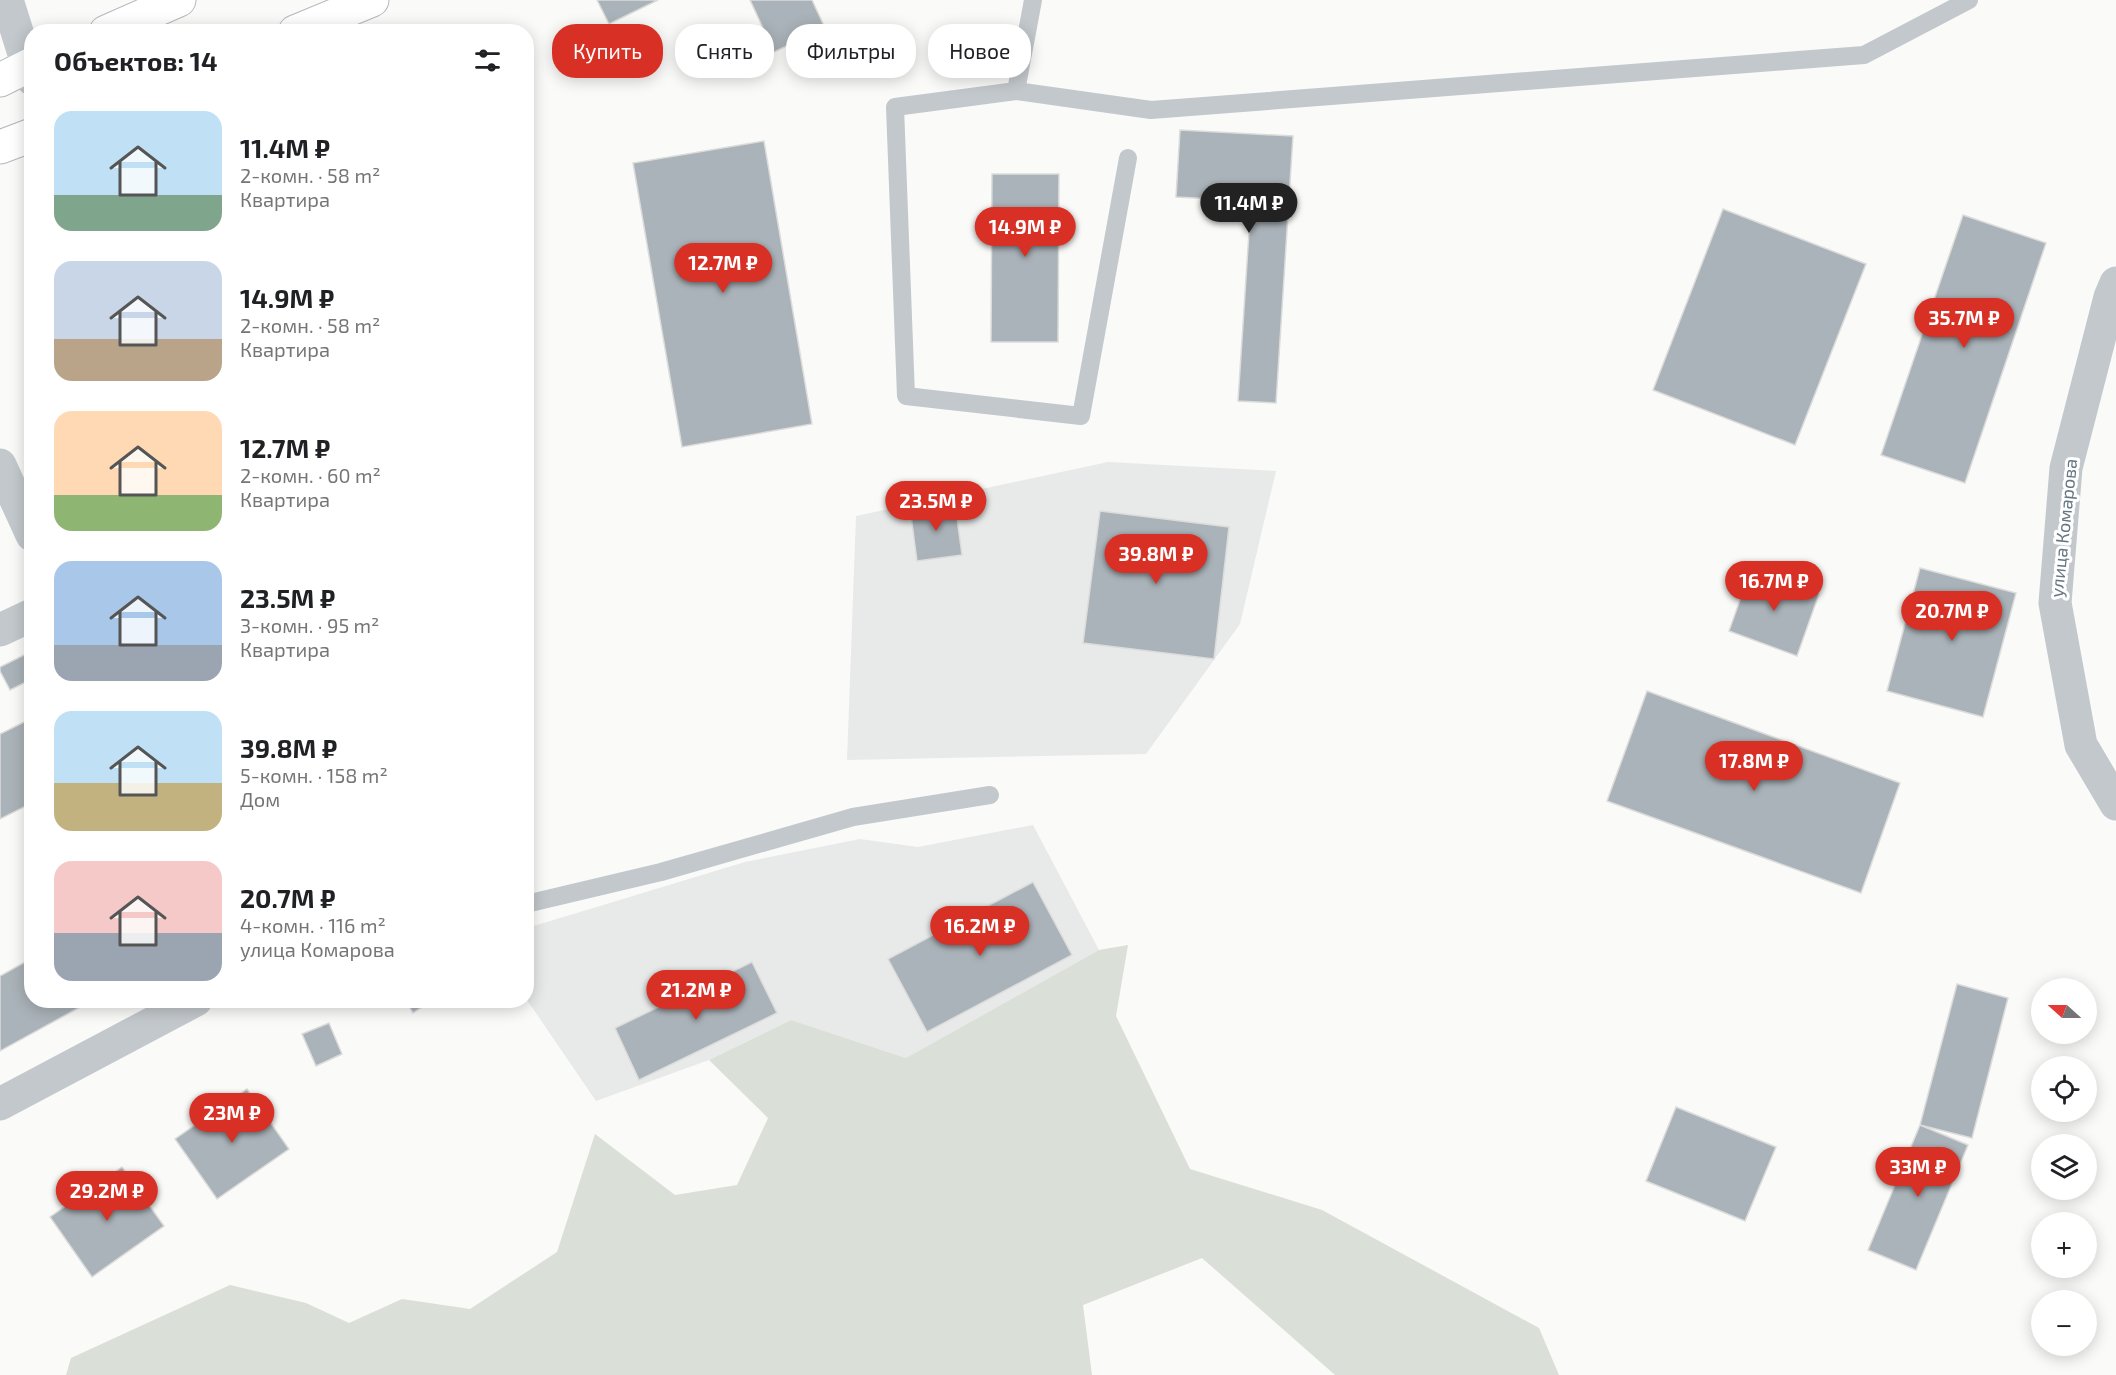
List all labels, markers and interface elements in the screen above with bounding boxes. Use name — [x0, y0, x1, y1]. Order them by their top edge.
chip: Купить — [552, 24, 663, 78]
chip: Снять — [675, 24, 774, 78]
chip: Фильтры — [786, 24, 916, 78]
chip: Новое — [928, 24, 1031, 78]
icon: filters — [471, 44, 504, 77]
text: Объектов: 14 — [54, 45, 218, 76]
text: 11.4M ₽ — [240, 132, 330, 163]
icon: home — [102, 135, 174, 207]
text: 2-комн. · 58 m² — [240, 163, 380, 187]
pin: 11.4M ₽ — [1194, 183, 1304, 234]
text: Квартира — [240, 187, 330, 211]
text: 11.4M ₽ — [1214, 190, 1284, 214]
pin: 14.9M ₽ — [970, 207, 1080, 258]
text: 14.9M ₽ — [989, 214, 1061, 238]
pin: 12.7M ₽ — [668, 243, 778, 294]
text: 12.7M ₽ — [688, 250, 758, 274]
text: 14.9M ₽ — [240, 282, 334, 313]
icon: home — [102, 285, 174, 357]
pin: 35.7M ₽ — [1909, 298, 2019, 349]
text: 35.7M ₽ — [1928, 305, 2000, 329]
text: 2-комн. · 58 m² — [240, 313, 380, 337]
text: Квартира — [240, 337, 330, 361]
text: 12.7M ₽ — [240, 432, 330, 463]
icon: home — [102, 435, 174, 507]
street label: улица Комарова — [2045, 458, 2081, 598]
text: 2-комн. · 60 m² — [240, 463, 381, 487]
pin: 23.5M ₽ — [881, 481, 991, 532]
text: Квартира — [240, 487, 330, 511]
text: 23.5M ₽ — [899, 488, 973, 512]
pin: 39.8M ₽ — [1101, 534, 1211, 585]
text: 39.8M ₽ — [1119, 541, 1193, 565]
pin: 16.7M ₽ — [1719, 561, 1829, 612]
text: 16.7M ₽ — [1739, 568, 1809, 592]
text: 23.5M ₽ — [240, 582, 335, 613]
icon: home — [102, 585, 174, 657]
pin: 20.7M ₽ — [1897, 591, 2007, 642]
text: 20.7M ₽ — [1915, 598, 1989, 622]
text: 3-комн. · 95 m² — [240, 613, 379, 637]
text: Квартира — [240, 637, 330, 661]
text: 39.8M ₽ — [240, 732, 337, 763]
icon: home — [102, 735, 174, 807]
pin: 17.8M ₽ — [1699, 741, 1809, 792]
text: 17.8M ₽ — [1719, 748, 1789, 772]
text: 5-комн. · 158 m² — [240, 763, 388, 787]
text: Дом — [240, 787, 280, 811]
text: 20.7M ₽ — [240, 882, 336, 913]
icon: home — [102, 885, 174, 957]
pin: 16.2M ₽ — [925, 906, 1035, 957]
text: 4-комн. · 116 m² — [240, 913, 386, 937]
text: 16.2M ₽ — [944, 913, 1016, 937]
text: улица Комарова — [240, 937, 395, 961]
pin: 21.2M ₽ — [641, 970, 751, 1021]
text: 21.2M ₽ — [660, 977, 732, 1001]
north arrow — [2031, 978, 2097, 1044]
map controls — [2031, 978, 2097, 1356]
button: locate — [2031, 1056, 2097, 1122]
pin: 23M ₽ — [190, 1093, 274, 1144]
text: 23M ₽ — [203, 1100, 261, 1124]
button: layers — [2031, 1134, 2097, 1200]
pin: 33M ₽ — [1876, 1147, 1960, 1198]
text: 33M ₽ — [1889, 1154, 1947, 1178]
pin: 29.2M ₽ — [52, 1171, 162, 1222]
text: 29.2M ₽ — [70, 1178, 144, 1202]
button: + — [2031, 1212, 2097, 1278]
button: − — [2031, 1290, 2097, 1356]

